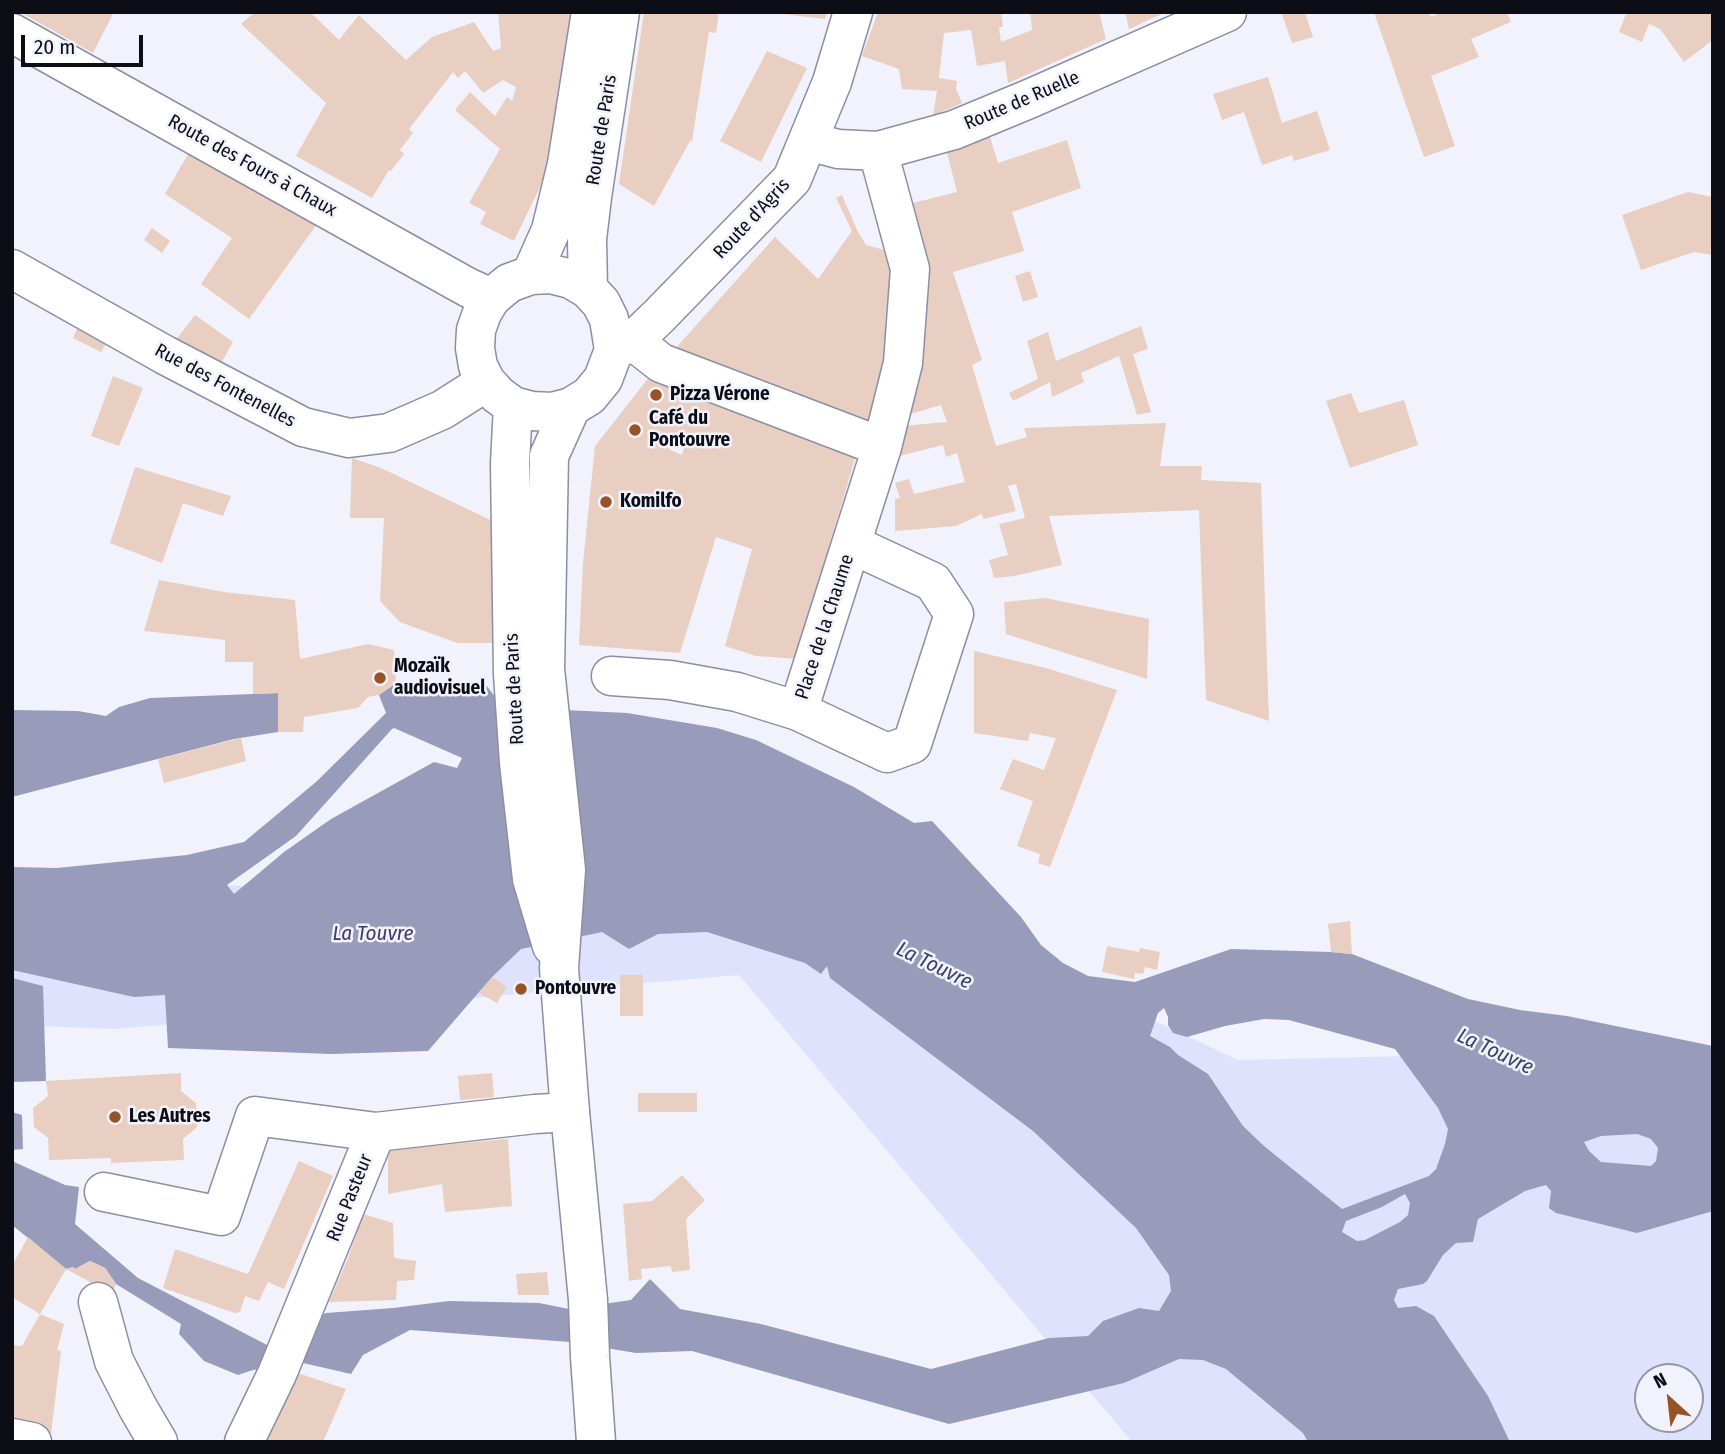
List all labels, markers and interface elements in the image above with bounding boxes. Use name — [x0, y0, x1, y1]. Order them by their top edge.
scale bar — [24, 21, 147, 65]
text: 20 m — [34, 34, 75, 60]
street label: Route de Ruelle — [961, 67, 1083, 135]
street label: Route de Paris — [582, 73, 622, 187]
street label: Route des Fours à Chaux — [164, 110, 340, 222]
street label: Route d'Agris — [709, 174, 795, 264]
street label: Rue des Fontenelles — [151, 339, 299, 433]
place label: Pizza Vérone — [670, 384, 770, 406]
marker: Pizza Vérone — [648, 387, 664, 403]
place label: Café du Pontouvre — [649, 408, 730, 452]
marker: Café du Pontouvre — [627, 422, 643, 438]
place label: Komilfo — [620, 491, 682, 513]
marker: Komilfo — [598, 494, 614, 510]
street label: Place de la Chaume — [791, 552, 859, 702]
street label: Route de Paris — [501, 633, 529, 745]
place label: Mozaïk audiovisuel — [394, 656, 485, 700]
marker: Mozaïk audiovisuel — [372, 670, 388, 686]
water label: La Touvre — [333, 921, 413, 947]
water label: La Touvre — [892, 937, 976, 995]
place label: Pontouvre — [535, 978, 616, 1000]
marker: Pontouvre — [513, 981, 529, 997]
water label: La Touvre — [1453, 1023, 1537, 1081]
place label: Les Autres — [129, 1106, 211, 1128]
marker: Les Autres — [107, 1109, 123, 1125]
street label: Rue Pasteur — [322, 1151, 378, 1245]
north arrow — [1634, 1363, 1704, 1433]
text: N — [1650, 1368, 1670, 1393]

